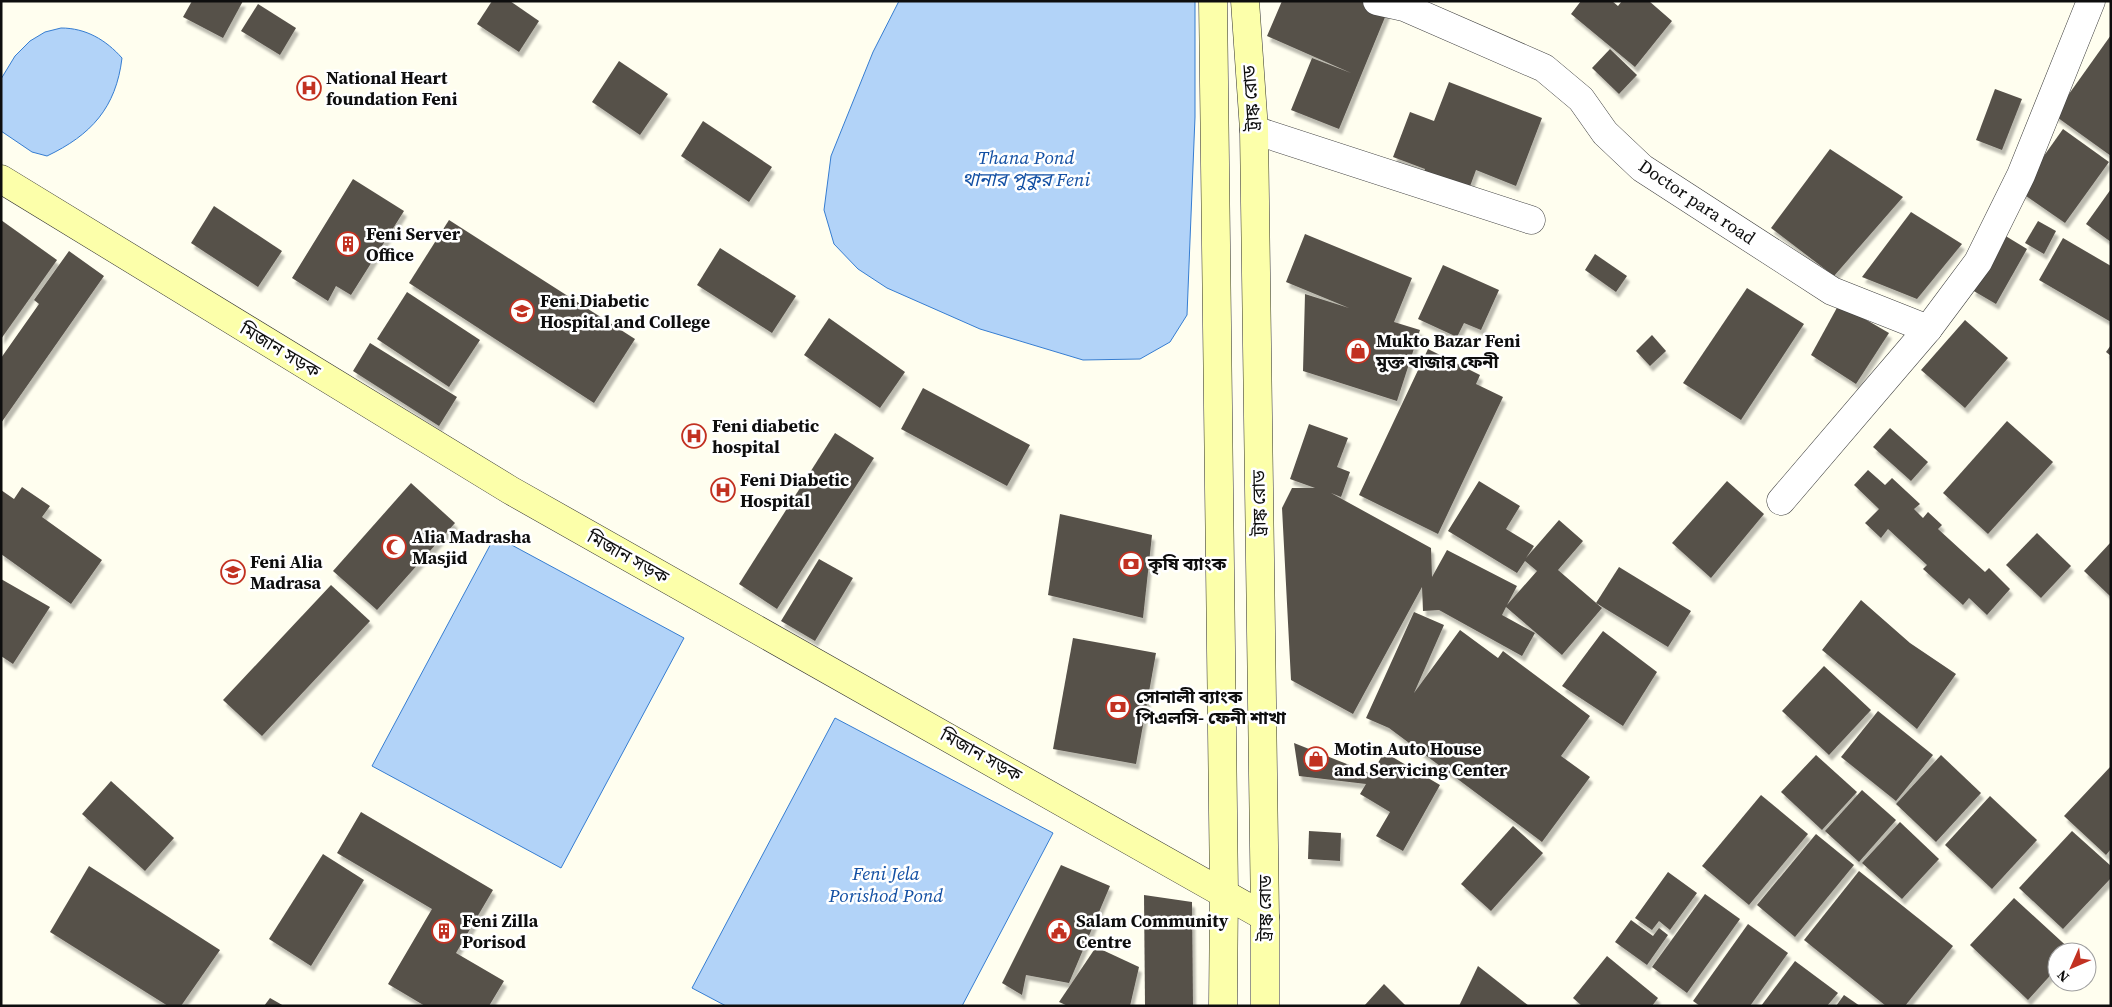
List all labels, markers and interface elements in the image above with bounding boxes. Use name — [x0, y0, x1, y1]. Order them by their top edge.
street label: ট্রাঙ্ক রোড — [1236, 64, 1265, 133]
place label: National Heart foundation Feni — [326, 65, 458, 111]
hospital icon: National Heart foundation Feni — [296, 75, 322, 101]
water label: Thana Pond থানার পুকুর Feni — [962, 144, 1090, 192]
street label: Doctor para road — [1634, 153, 1761, 250]
place label: Feni Server Office — [366, 221, 461, 267]
building icon: Feni Server Office — [335, 231, 361, 257]
place label: Feni Diabetic Hospital and College — [540, 288, 710, 334]
school or university icon: Feni Diabetic Hospital and College — [509, 298, 535, 324]
street label: মিজান সড়ক — [235, 315, 326, 384]
place label: Mukto Bazar Feni মুক্ত বাজার ফেনী — [1375, 328, 1521, 374]
shop icon: Mukto Bazar Feni মুক্ত বাজার ফেনী — [1345, 338, 1371, 364]
place label: Feni diabetic hospital — [712, 413, 819, 459]
hospital icon: Feni diabetic hospital — [681, 423, 707, 449]
place label: Feni Diabetic Hospital — [740, 467, 849, 513]
street label: ট্রাঙ্ক রোড — [1245, 470, 1272, 537]
hospital icon: Feni Diabetic Hospital — [710, 477, 736, 503]
street label: মিজান সড়ক — [582, 523, 674, 589]
place label: Alia Madrasha Masjid — [412, 524, 531, 570]
mosque icon: Alia Madrasha Masjid — [381, 534, 407, 560]
place label: Feni Alia Madrasa — [250, 549, 323, 595]
bank icon: কৃষি ব্যাংক — [1118, 551, 1144, 577]
place label: কৃষি ব্যাংক — [1147, 551, 1227, 576]
school or university icon: Feni Alia Madrasa — [220, 559, 246, 585]
place label: সোনালী ব্যাংক পিএলসি- ফেনী শাখা — [1135, 684, 1287, 730]
bank icon: সোনালী ব্যাংক পিএলসি- ফেনী শাখা — [1105, 694, 1131, 720]
street label: মিজান সড়ক — [935, 721, 1027, 787]
place label: Motin Auto House and Servicing Center — [1334, 736, 1508, 782]
shop icon: Motin Auto House and Servicing Center — [1303, 746, 1329, 772]
water label: Feni Jela Porishod Pond — [828, 860, 943, 908]
street label: ট্রাঙ্ক রোড — [1252, 875, 1277, 942]
place label: Feni Zilla Porisod — [462, 908, 539, 954]
place label: Salam Community Centre — [1076, 908, 1229, 954]
building icon: Feni Zilla Porisod — [431, 918, 457, 944]
public building icon: Salam Community Centre — [1046, 918, 1072, 944]
north arrow — [2047, 942, 2097, 992]
text: N — [2052, 966, 2073, 987]

